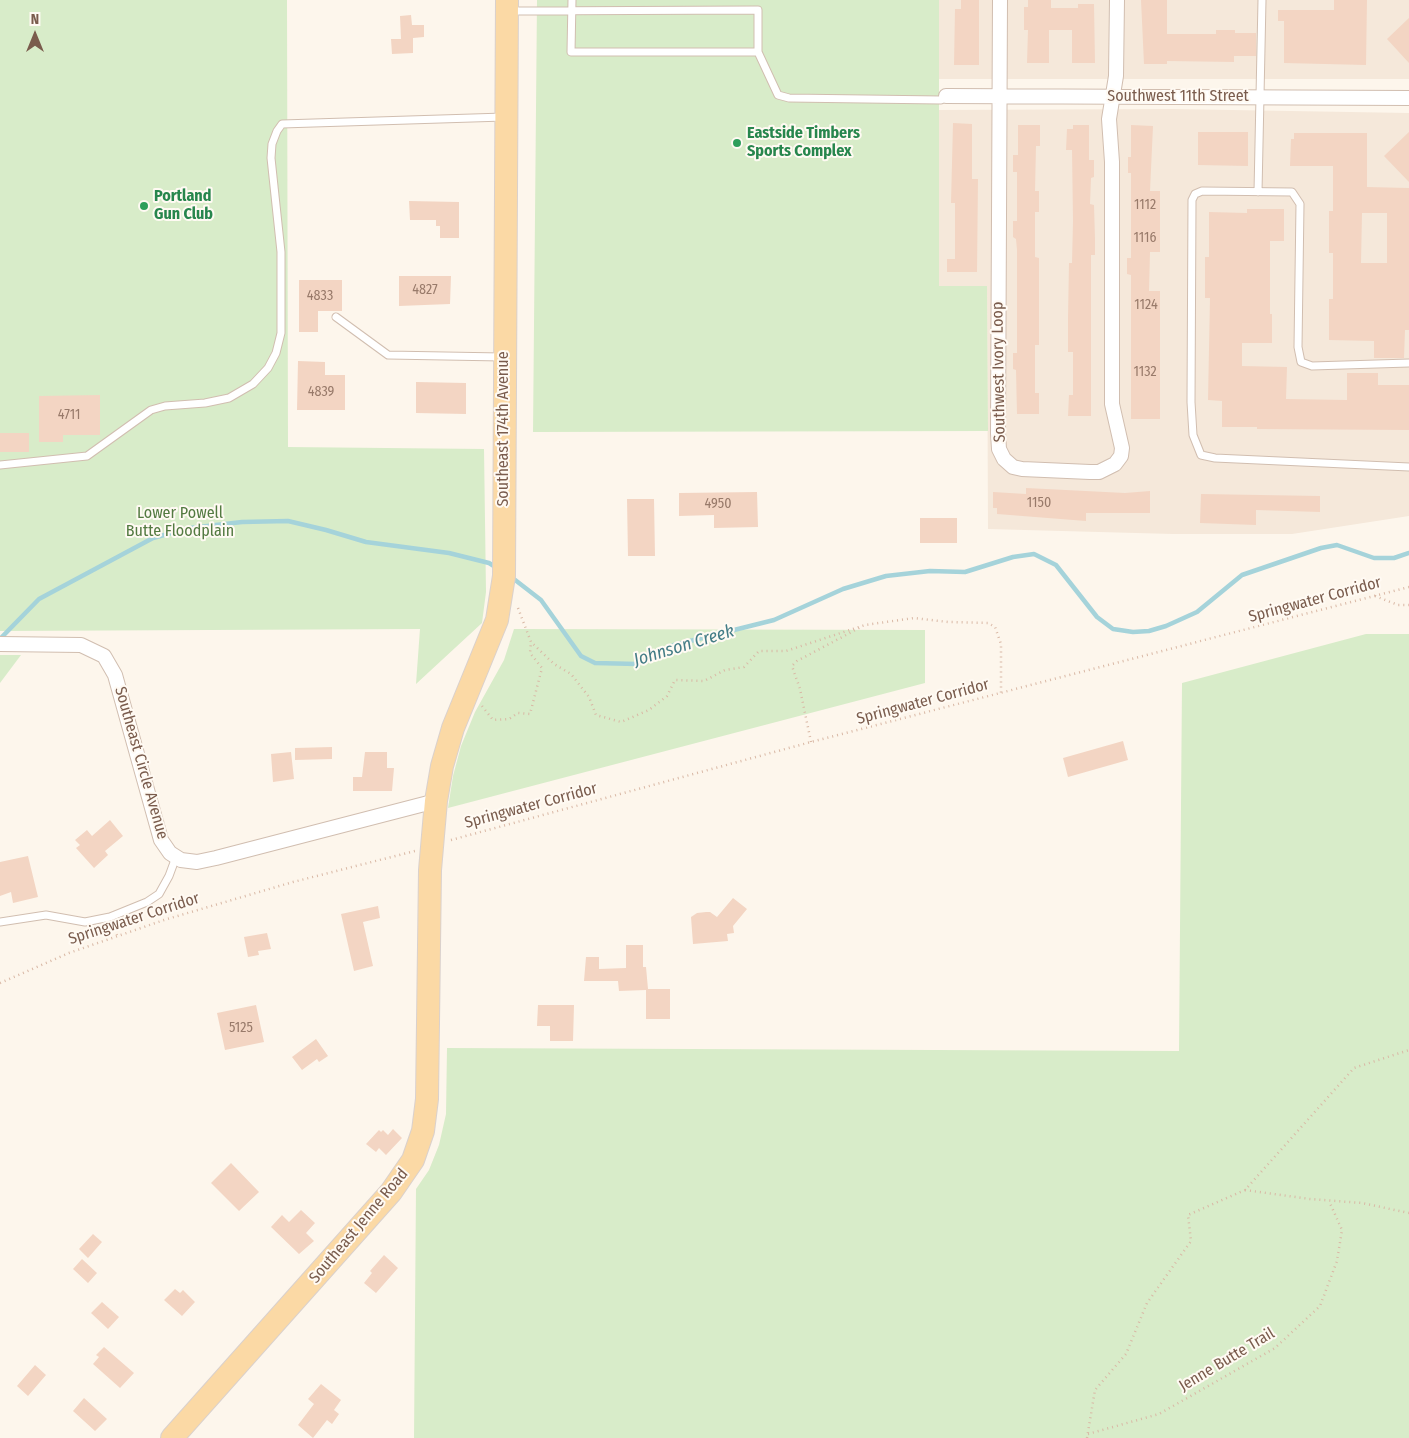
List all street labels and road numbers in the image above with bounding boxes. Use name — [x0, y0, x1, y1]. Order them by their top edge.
street label: Southwest 11th Street — [1107, 87, 1249, 107]
street label: Southwest Ivory Loop — [988, 301, 1010, 443]
street label: Southeast 174th Avenue — [494, 351, 514, 507]
street label: Springwater Corridor — [1247, 573, 1383, 627]
street label: Springwater Corridor — [855, 675, 991, 729]
street label: Southeast Circle Avenue — [110, 685, 172, 841]
street label: Springwater Corridor — [463, 779, 599, 833]
street label: Springwater Corridor — [66, 889, 202, 949]
street label: Southeast Jenne Road — [305, 1165, 413, 1287]
street label: Jenne Butte Trail — [1176, 1324, 1278, 1396]

